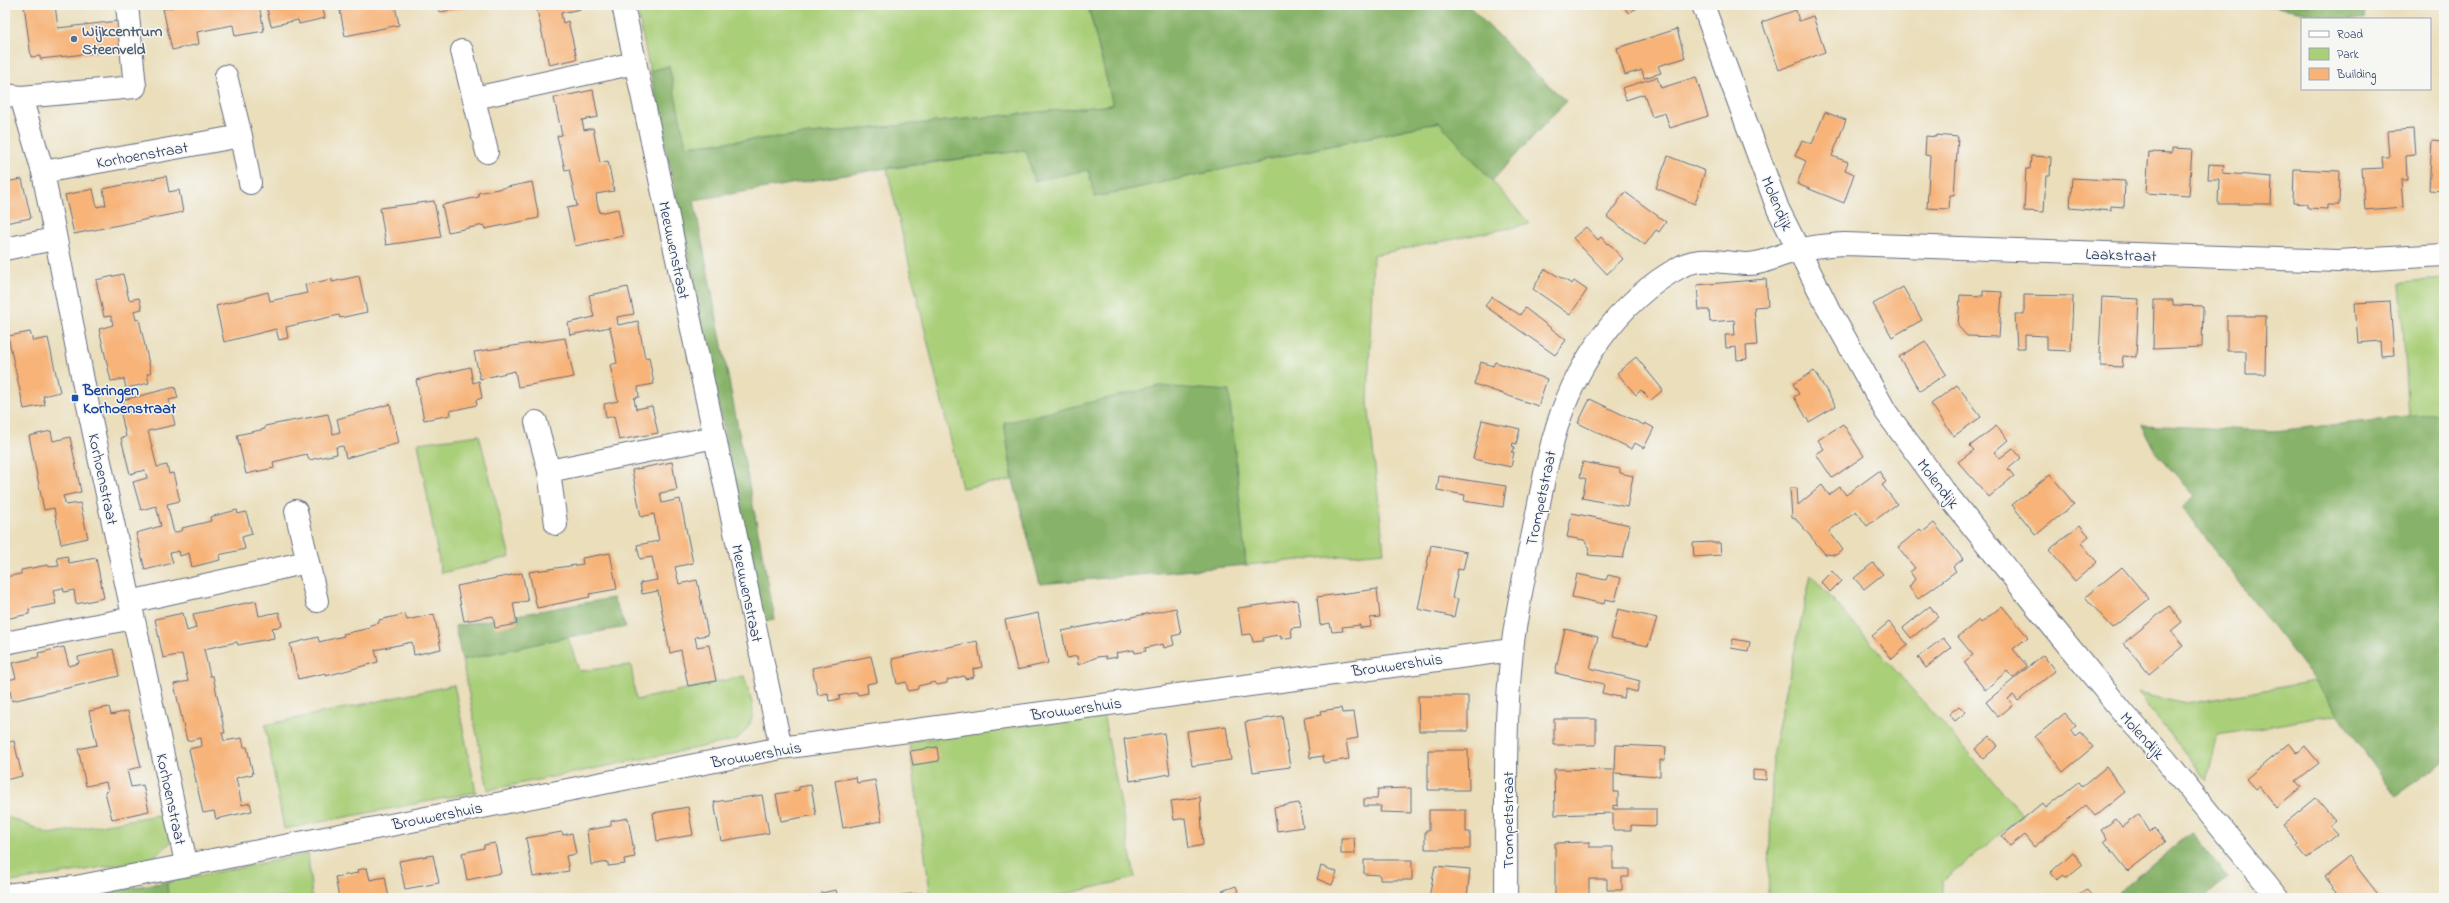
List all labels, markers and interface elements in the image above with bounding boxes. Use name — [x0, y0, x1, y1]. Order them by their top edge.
legend — [2301, 18, 2431, 90]
place label: Wijkcentrum Steenveld — [82, 20, 163, 62]
text: Road — [2337, 26, 2363, 44]
marker: Wijkcentrum Steenveld — [69, 34, 79, 44]
text: Park — [2337, 46, 2359, 64]
text: Building — [2336, 66, 2376, 85]
street label: Korhoenstraat — [94, 136, 191, 176]
street label: Molendijk — [1754, 173, 1799, 236]
street label: Meeuwenstraat — [651, 199, 695, 302]
street label: Laakstraat — [2085, 243, 2158, 269]
place label: Beringen Korhoenstraat — [82, 379, 177, 421]
marker: Beringen Korhoenstraat — [70, 393, 80, 403]
street label: Korhoenstraat — [81, 431, 124, 528]
street label: Trompetstraat — [1520, 448, 1564, 548]
street label: Molendijk — [1910, 454, 1965, 515]
street label: Meeuwenstraat — [724, 542, 768, 645]
street label: Brouwershuis — [1349, 648, 1444, 684]
street label: Brouwershuis — [1028, 692, 1123, 728]
street label: Molendijk — [2113, 707, 2170, 766]
street label: Brouwershuis — [708, 736, 804, 776]
street label: Korhoenstraat — [149, 751, 192, 848]
street label: Trompetstraat — [1497, 771, 1521, 869]
street label: Brouwershuis — [389, 796, 485, 838]

